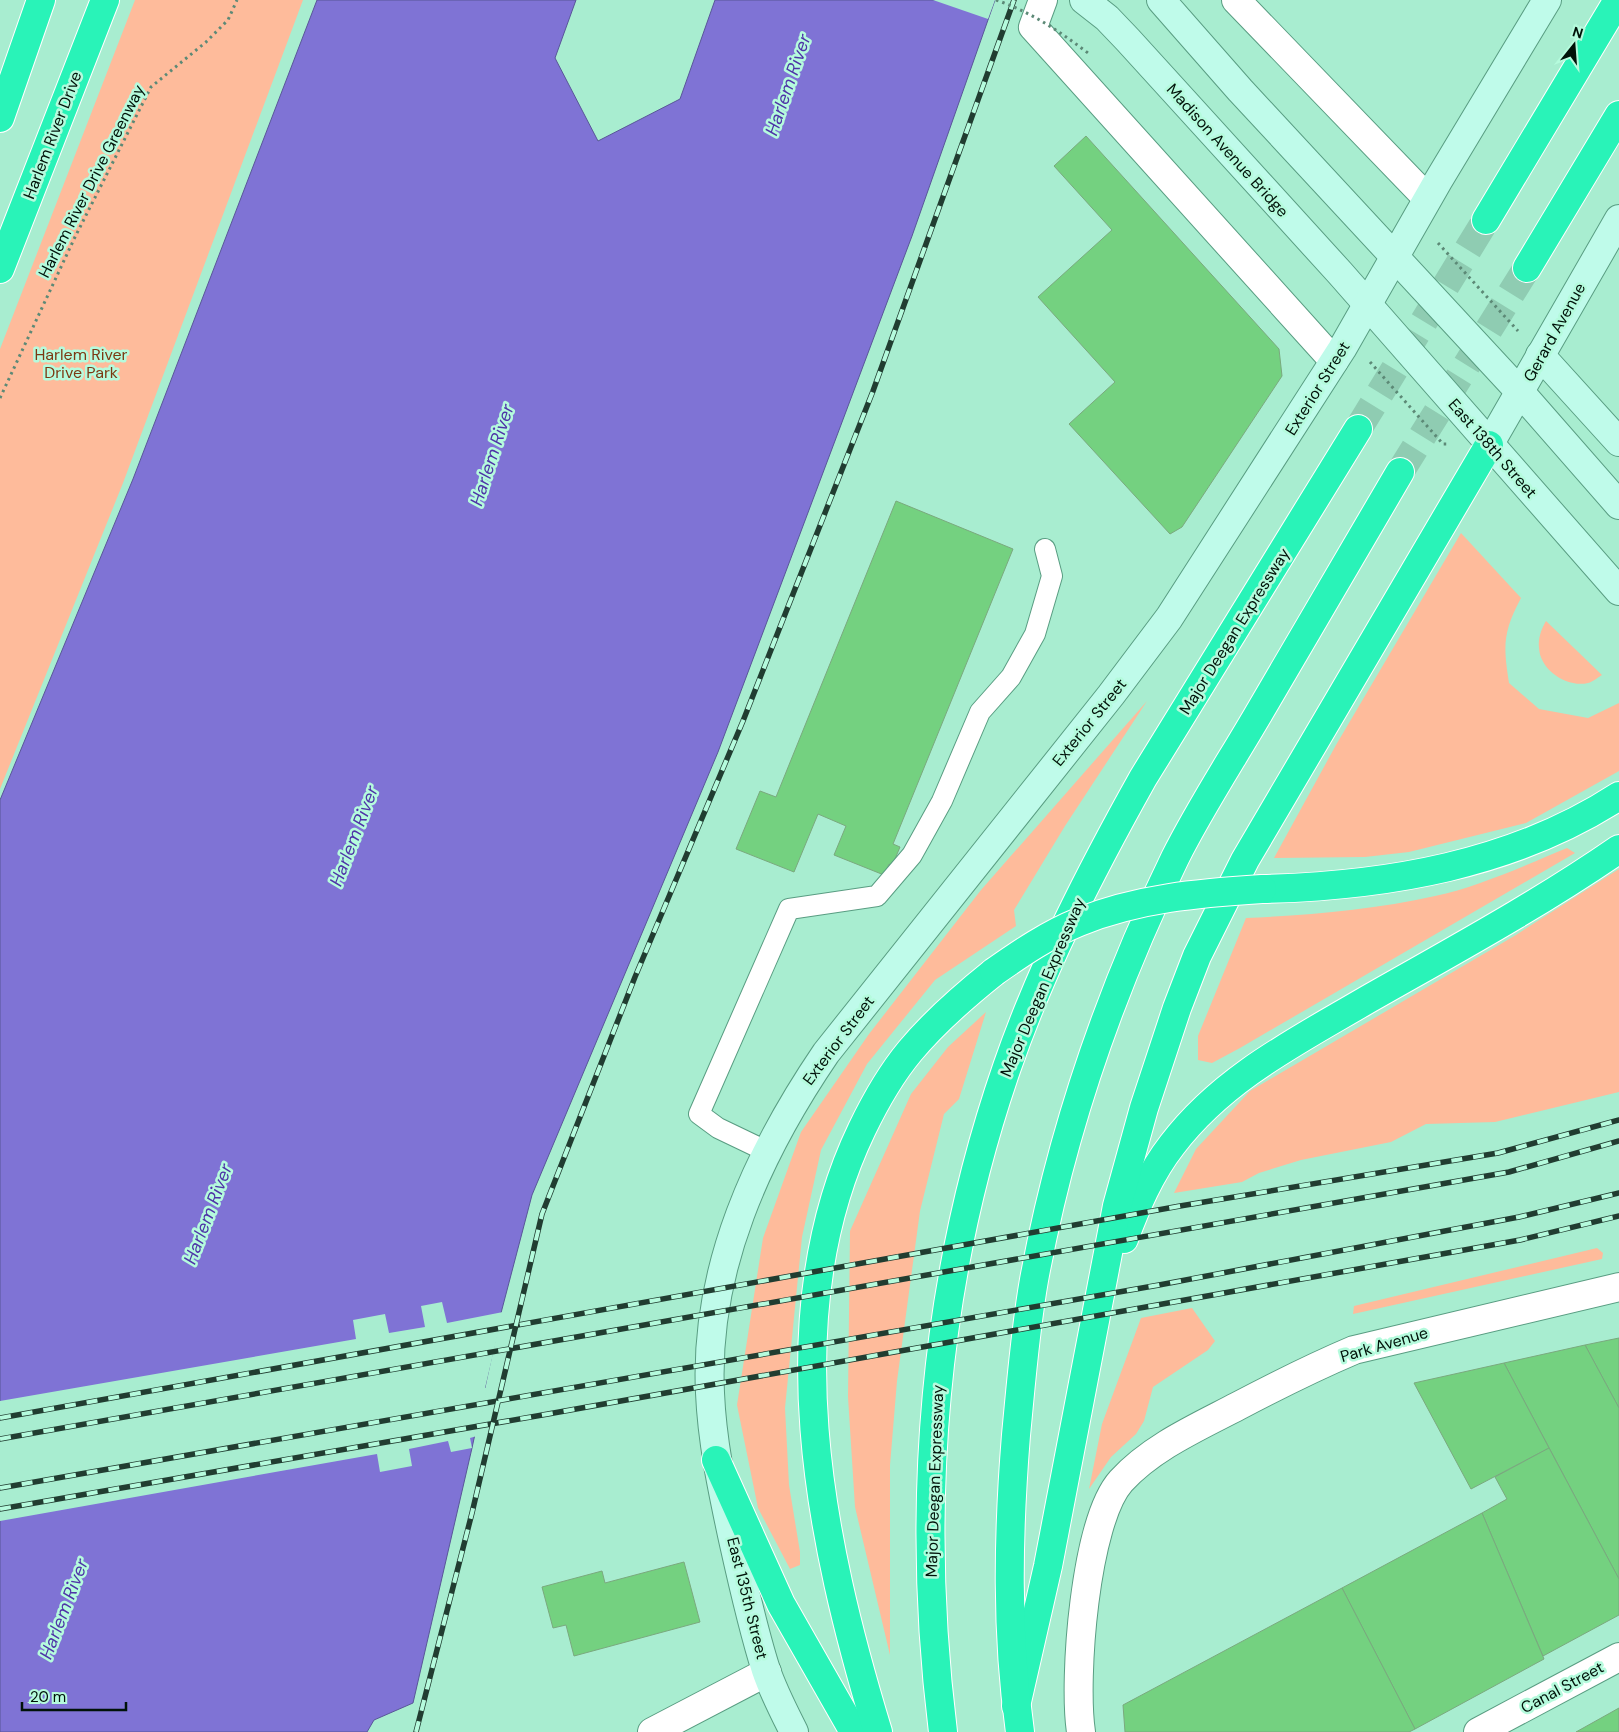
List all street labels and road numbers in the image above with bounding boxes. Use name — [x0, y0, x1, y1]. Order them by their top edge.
street label: Harlem River Drive — [18, 68, 86, 202]
street label: Madison Avenue Bridge — [1162, 79, 1293, 222]
street label: Harlem River Drive Greenway — [34, 81, 149, 281]
street label: Gerard Avenue — [1519, 279, 1590, 385]
street label: Exterior Street — [1280, 337, 1355, 439]
street label: East 138th Street — [1444, 394, 1542, 502]
street label: Major Deegan Expressway — [1174, 544, 1294, 719]
street label: Exterior Street — [1048, 674, 1131, 770]
street label: Major Deegan Expressway — [995, 894, 1090, 1080]
street label: Exterior Street — [798, 991, 879, 1089]
street label: Park Avenue — [1338, 1322, 1430, 1367]
street label: Major Deegan Expressway — [921, 1384, 948, 1578]
street label: East 135th Street — [722, 1535, 773, 1661]
street label: Canal Street — [1517, 1657, 1607, 1718]

